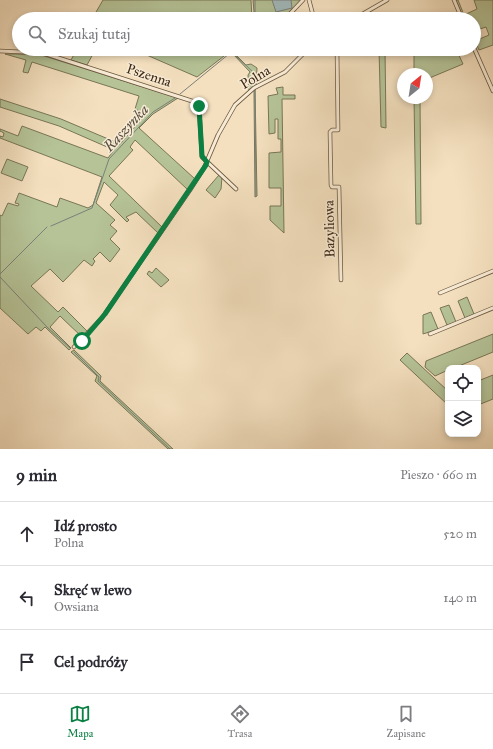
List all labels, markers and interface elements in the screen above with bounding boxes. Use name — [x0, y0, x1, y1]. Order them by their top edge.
search box — [12, 12, 481, 56]
icon: search — [26, 23, 48, 45]
text: Szukaj tutaj — [58, 25, 130, 43]
street label: Pszenna — [124, 60, 174, 91]
street label: Polna — [237, 62, 273, 93]
north arrow — [397, 68, 433, 104]
route end — [190, 97, 208, 115]
water label: Raszynka — [99, 101, 152, 156]
street label: Bazyliowa — [320, 200, 339, 258]
route start — [73, 332, 91, 350]
map controls — [445, 365, 481, 437]
button: locate — [445, 365, 481, 401]
button: layers — [445, 401, 481, 437]
text: 9 min — [16, 465, 57, 486]
text: Pieszo · 660 m — [400, 467, 477, 483]
text: Idź prosto — [54, 517, 117, 535]
icon: ahead — [16, 523, 38, 545]
text: 520 m — [443, 526, 477, 542]
text: Polna — [54, 535, 84, 551]
text: Skręć w lewo — [54, 581, 132, 599]
icon: left — [16, 587, 38, 609]
text: 140 m — [443, 590, 477, 606]
text: Owsiana — [54, 599, 99, 615]
icon: arrive — [16, 651, 38, 673]
text: Cel podróży — [54, 653, 128, 671]
tab: Mapa — [67, 703, 93, 740]
tab: Trasa — [228, 703, 252, 740]
tab: Zapisane — [387, 703, 426, 740]

